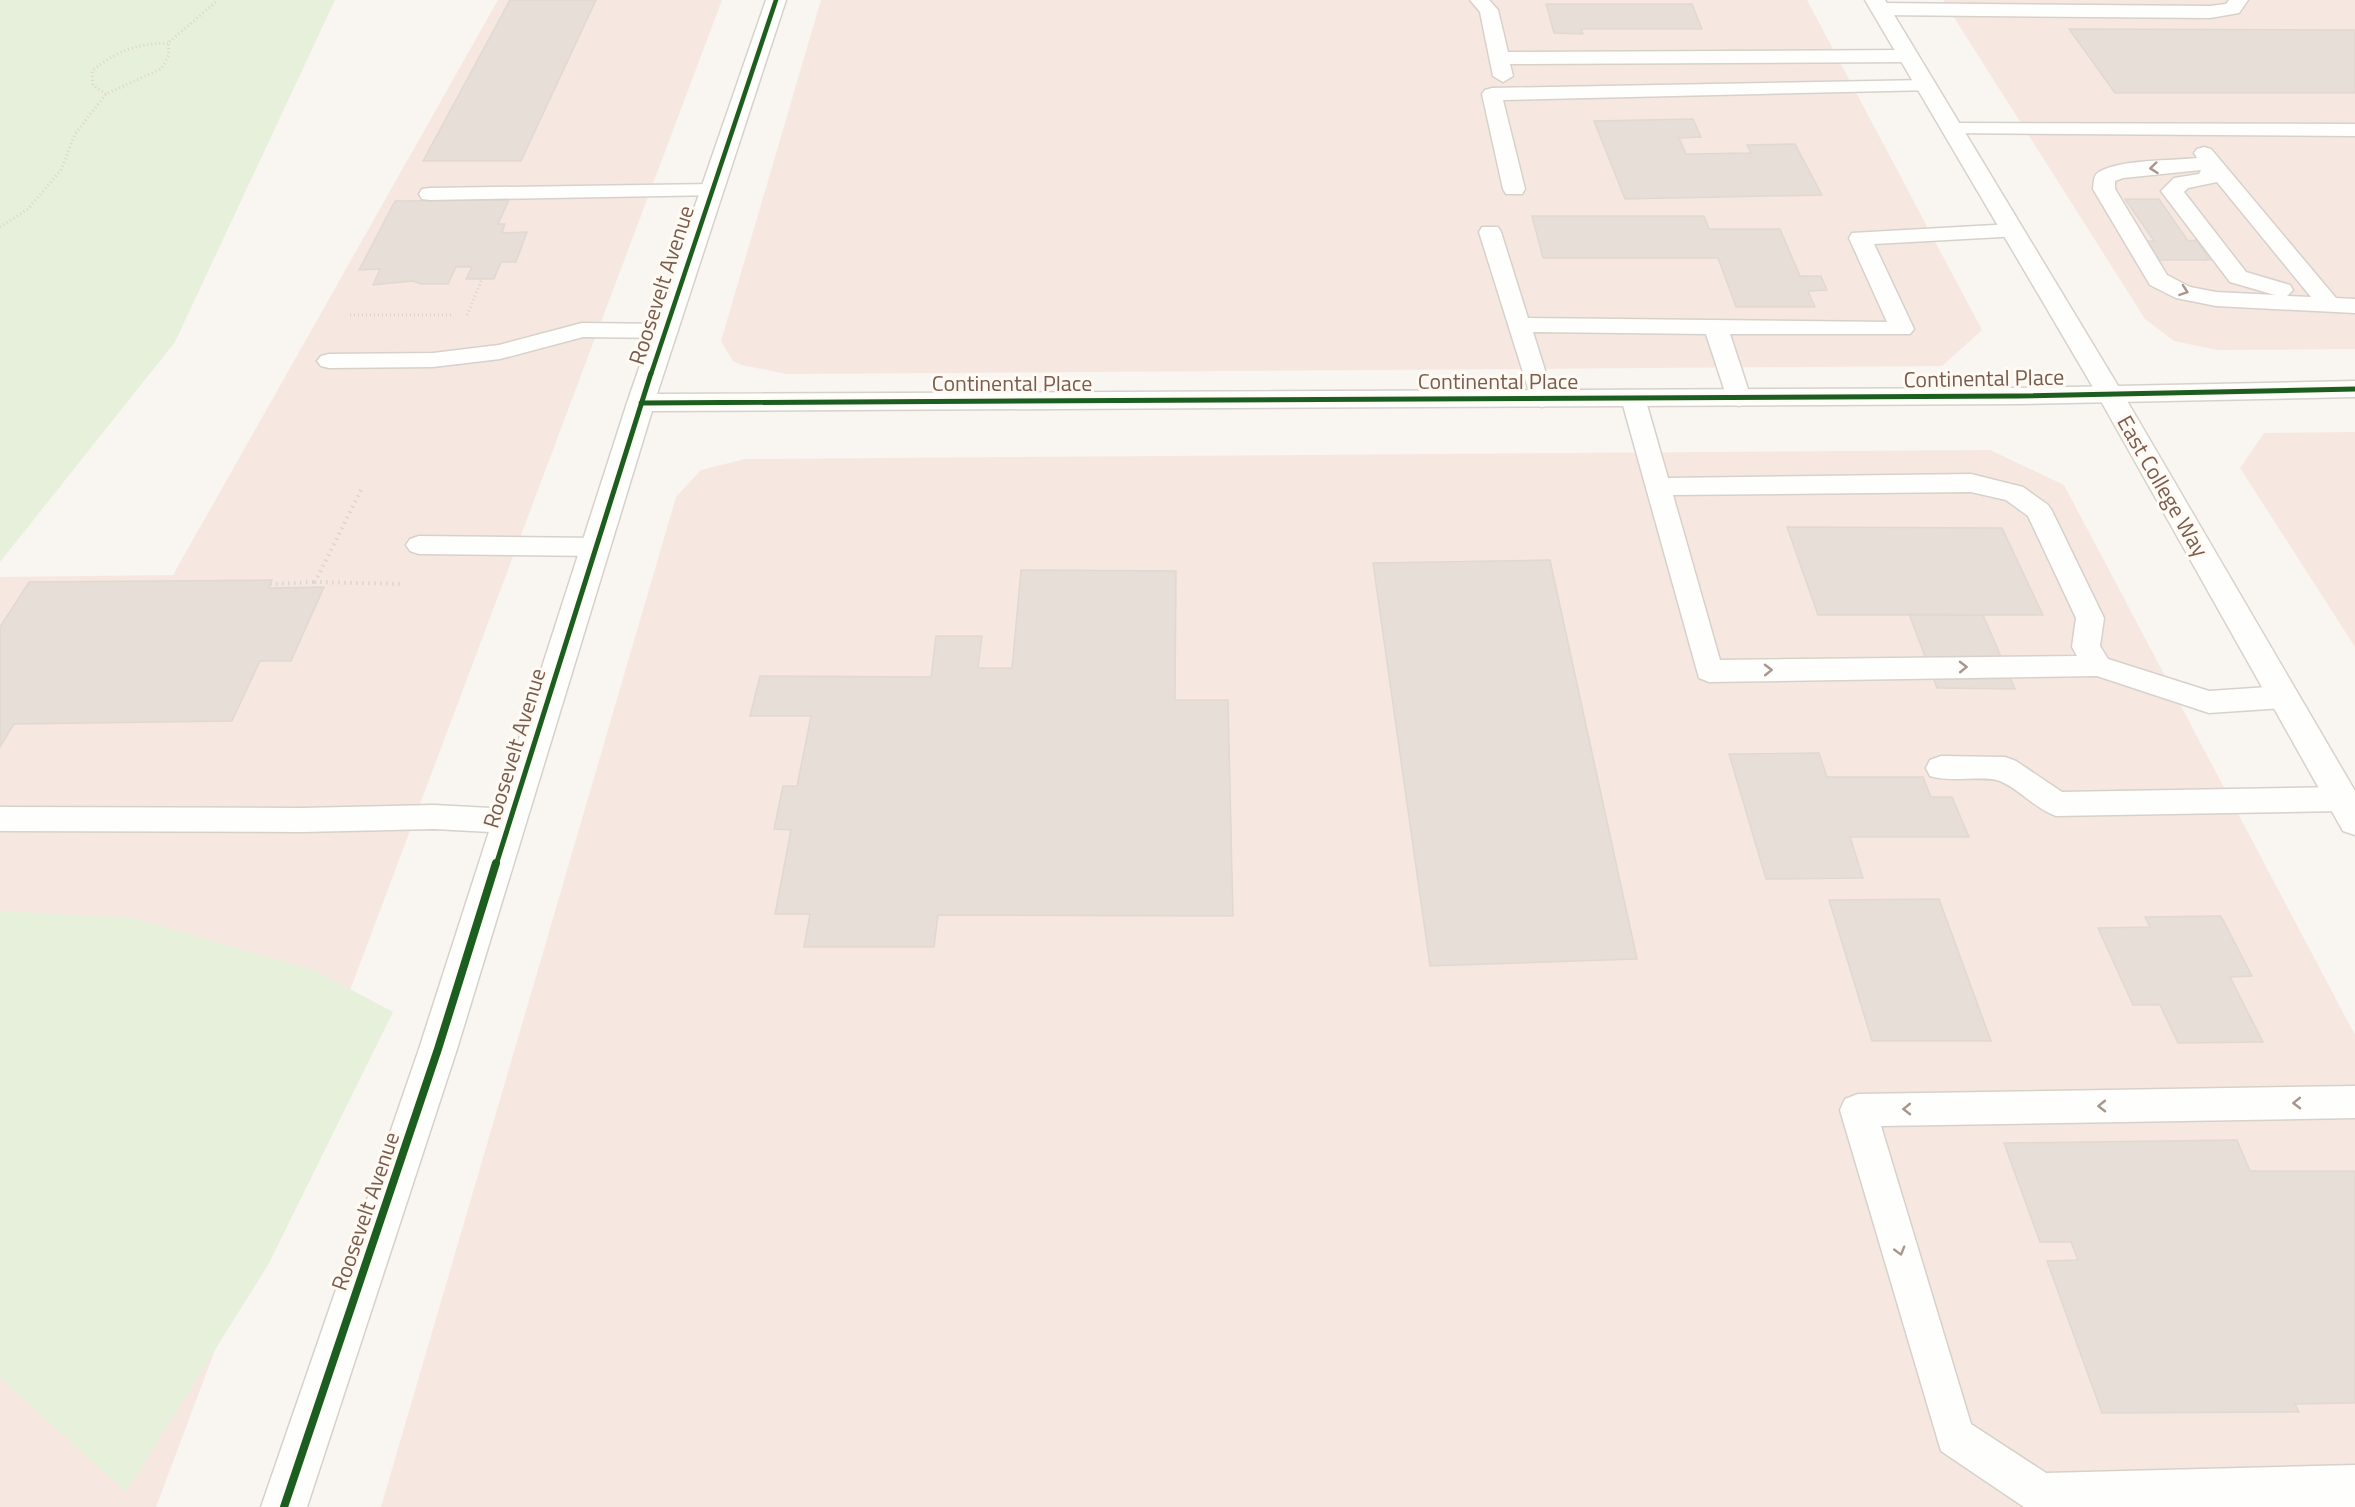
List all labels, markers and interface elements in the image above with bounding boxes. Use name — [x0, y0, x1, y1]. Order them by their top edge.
one-way arrow — [2149, 161, 2158, 174]
street label: Roosevelt Avenue — [619, 201, 703, 369]
one-way arrow — [2178, 284, 2189, 296]
street label: Continental Place — [1903, 360, 2065, 396]
street label: Continental Place — [1418, 364, 1578, 398]
street label: Continental Place — [932, 366, 1092, 400]
street label: East College Way — [2109, 409, 2218, 563]
one-way arrow — [1958, 661, 1967, 674]
street label: Roosevelt Avenue — [474, 664, 554, 832]
one-way arrow — [1763, 664, 1772, 676]
one-way arrow — [2292, 1097, 2301, 1109]
one-way arrow — [2097, 1100, 2106, 1112]
one-way arrow — [1902, 1103, 1911, 1115]
street label: Roosevelt Avenue — [322, 1127, 408, 1295]
one-way arrow — [1893, 1245, 1905, 1256]

